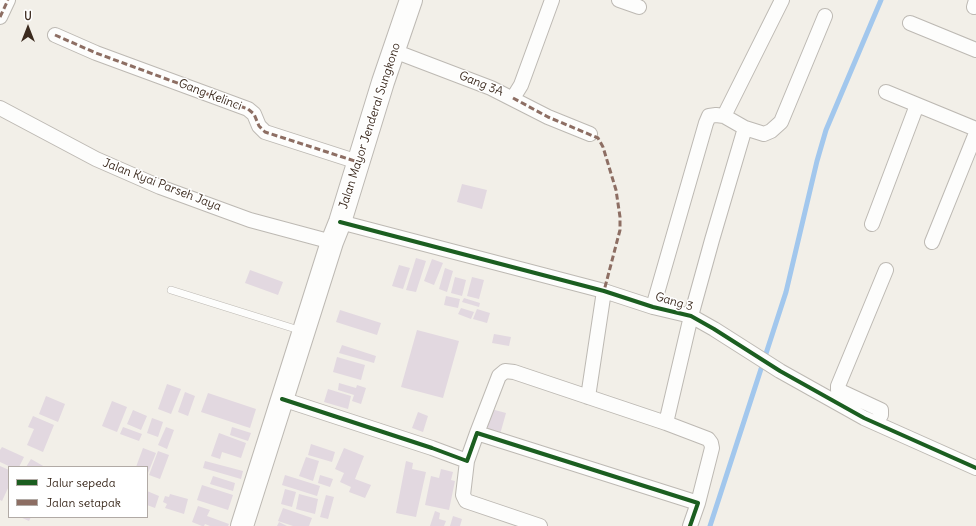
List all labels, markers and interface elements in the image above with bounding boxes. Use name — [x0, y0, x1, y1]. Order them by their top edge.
north arrow — [8, 8, 48, 48]
text: U — [24, 9, 32, 23]
street label: Jalan Mayor Jenderal Sungkono — [336, 41, 404, 211]
street label: Gang 3A — [457, 69, 505, 99]
street label: Gang Kelinci — [176, 76, 244, 114]
street label: Jalan Kyai Parseh Jaya — [101, 156, 223, 214]
street label: Gang 3 — [653, 290, 695, 314]
legend — [8, 466, 148, 518]
text: Jalur sepeda — [46, 475, 116, 490]
text: Jalan setapak — [46, 495, 121, 510]

